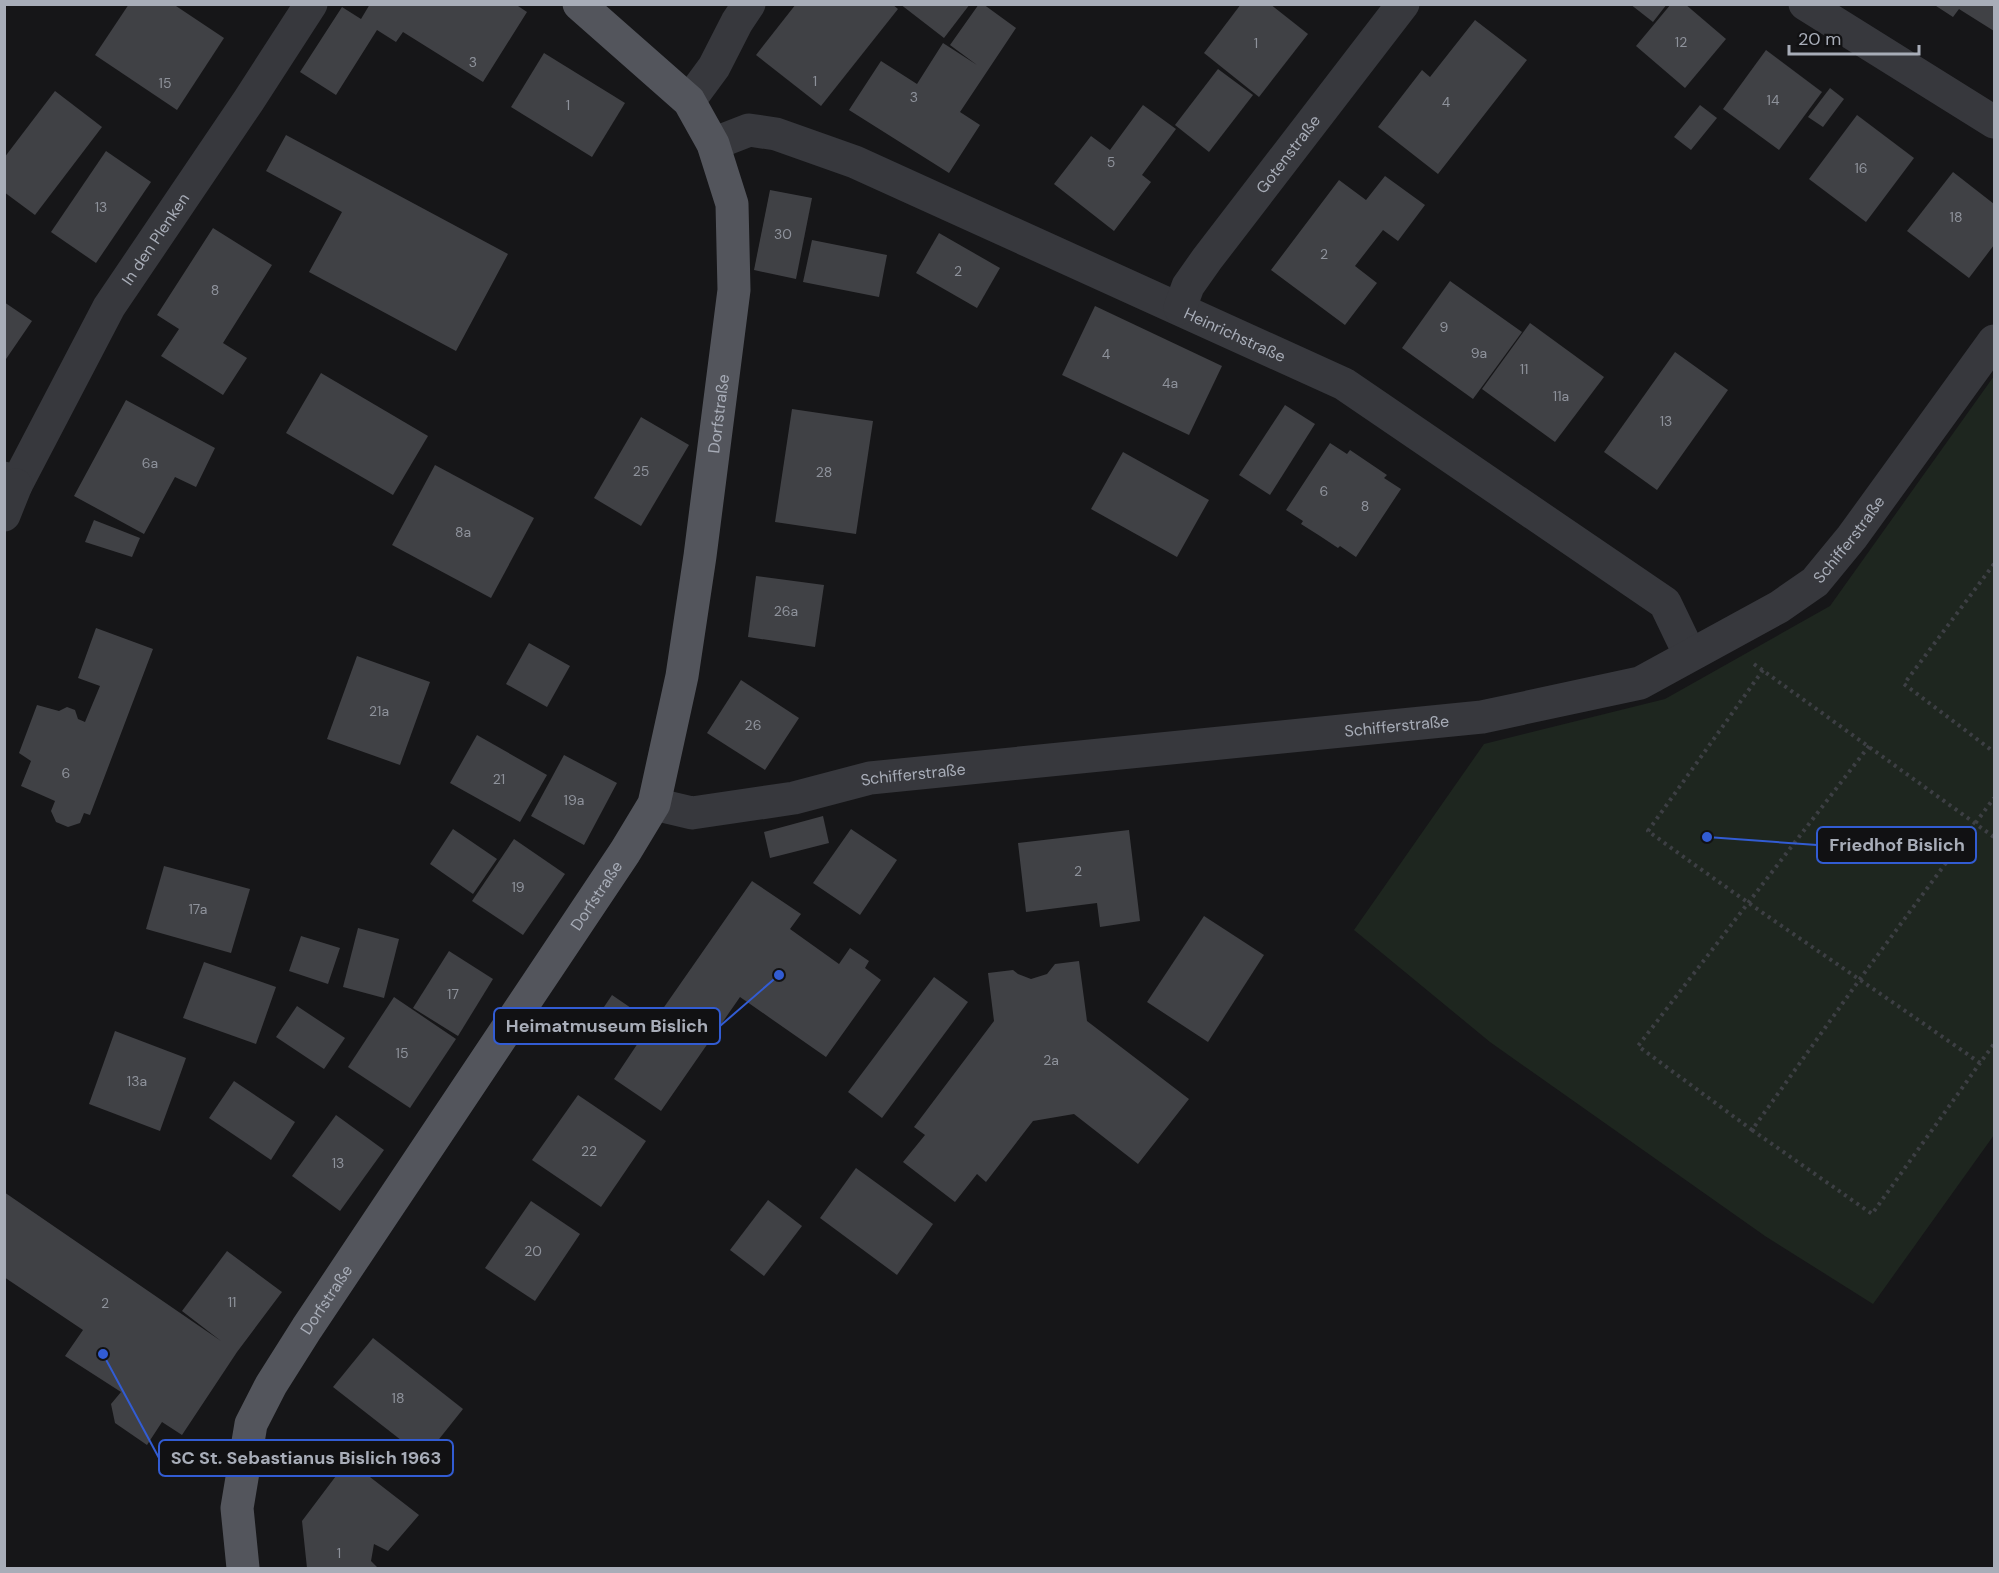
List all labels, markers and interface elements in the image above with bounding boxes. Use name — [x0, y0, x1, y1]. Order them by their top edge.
scale bar — [1789, 18, 1920, 56]
text: 20 m — [1798, 27, 1841, 51]
house number: 12 — [1675, 33, 1687, 51]
house number: 1 — [1254, 34, 1258, 52]
house number: 3 — [469, 53, 477, 71]
house number: 1 — [813, 72, 817, 90]
house number: 15 — [159, 74, 171, 92]
house number: 3 — [910, 88, 918, 106]
house number: 14 — [1767, 91, 1780, 109]
house number: 4 — [1442, 93, 1451, 111]
house number: 1 — [566, 96, 570, 114]
street label: Gotenstraße — [1251, 111, 1325, 198]
house number: 5 — [1107, 153, 1115, 171]
house number: 16 — [1854, 159, 1868, 177]
street label: In den Plenken — [117, 189, 194, 289]
house number: 13 — [95, 198, 107, 216]
house number: 18 — [1950, 208, 1962, 226]
house number: 30 — [774, 225, 792, 243]
house number: 2 — [1320, 245, 1328, 263]
house number: 2 — [954, 262, 962, 280]
house number: 8 — [211, 281, 219, 299]
street label: Heinrichstraße — [1181, 303, 1289, 367]
house number: 9 — [1440, 318, 1449, 336]
house number: 9a — [1471, 344, 1487, 362]
house number: 4 — [1102, 345, 1111, 363]
house number: 11 — [1520, 360, 1528, 378]
street label: Dorfstraße — [703, 373, 734, 455]
house number: 4a — [1162, 374, 1178, 392]
house number: 11a — [1553, 387, 1569, 405]
house number: 13 — [1660, 412, 1672, 430]
house number: 6a — [142, 454, 158, 472]
house number: 25 — [633, 462, 649, 480]
house number: 28 — [816, 463, 832, 481]
house number: 6 — [1320, 482, 1328, 500]
street label: Schifferstraße — [1808, 492, 1889, 588]
house number: 8 — [1361, 497, 1369, 515]
house number: 8a — [455, 523, 471, 541]
house number: 26a — [774, 602, 798, 620]
house number: 21a — [369, 702, 389, 720]
street label: Schifferstraße — [1343, 710, 1450, 742]
house number: 26 — [745, 716, 761, 734]
street label: Schifferstraße — [858, 759, 966, 791]
house number: 6 — [62, 764, 70, 782]
house number: 21 — [493, 770, 505, 788]
house number: 19a — [564, 791, 584, 809]
callout: Friedhof Bislich — [1817, 827, 1976, 863]
text: Friedhof Bislich — [1829, 833, 1965, 857]
street label: Dorfstraße — [566, 857, 627, 935]
house number: 2 — [1074, 862, 1082, 880]
house number: 19 — [511, 878, 525, 896]
house number: 17a — [189, 900, 207, 918]
house number: 17 — [447, 985, 459, 1003]
callout: Heimatmuseum Bislich — [494, 1008, 720, 1044]
text: Heimatmuseum Bislich — [506, 1014, 708, 1038]
house number: 15 — [396, 1044, 408, 1062]
house number: 2a — [1043, 1051, 1059, 1069]
house number: 13a — [127, 1072, 147, 1090]
house number: 22 — [581, 1142, 597, 1160]
house number: 13 — [332, 1154, 344, 1172]
house number: 20 — [524, 1242, 542, 1260]
street label: Dorfstraße — [296, 1261, 357, 1339]
house number: 11 — [228, 1293, 236, 1311]
house number: 2 — [101, 1294, 109, 1312]
house number: 18 — [392, 1389, 404, 1407]
callout: SC St. Sebastianus Bislich 1963 — [159, 1440, 453, 1476]
text: SC St. Sebastianus Bislich 1963 — [171, 1446, 441, 1470]
house number: 1 — [337, 1544, 341, 1562]

